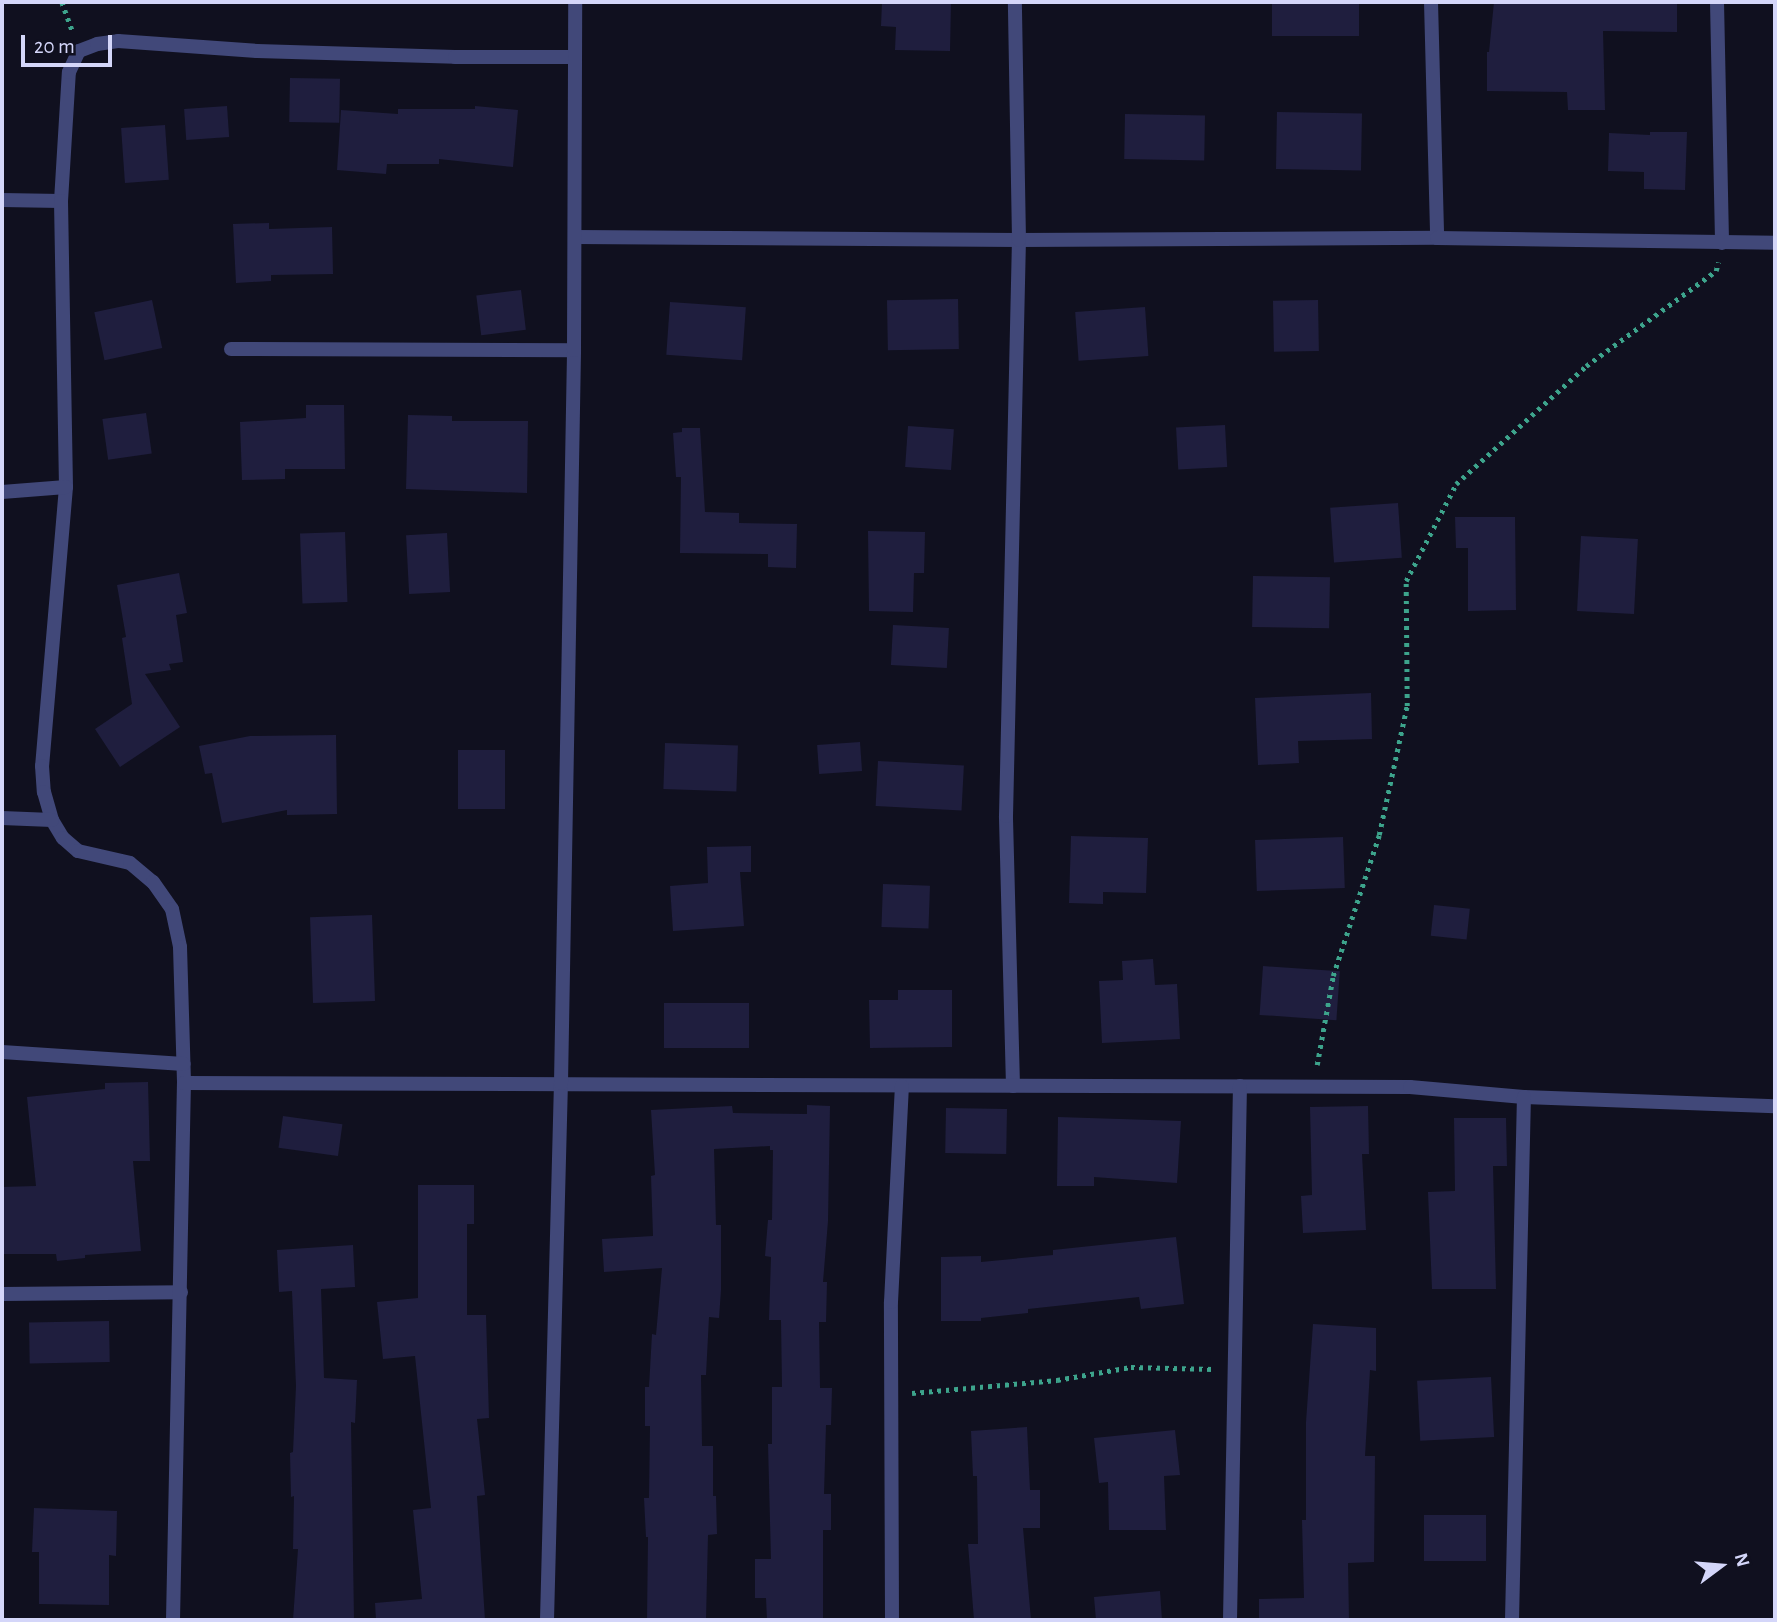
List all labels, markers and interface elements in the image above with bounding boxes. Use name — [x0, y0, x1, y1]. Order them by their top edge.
scale bar — [24, 21, 116, 65]
text: 20 m — [34, 36, 75, 57]
north arrow — [1686, 1531, 1756, 1601]
text: N — [1731, 1551, 1753, 1569]

